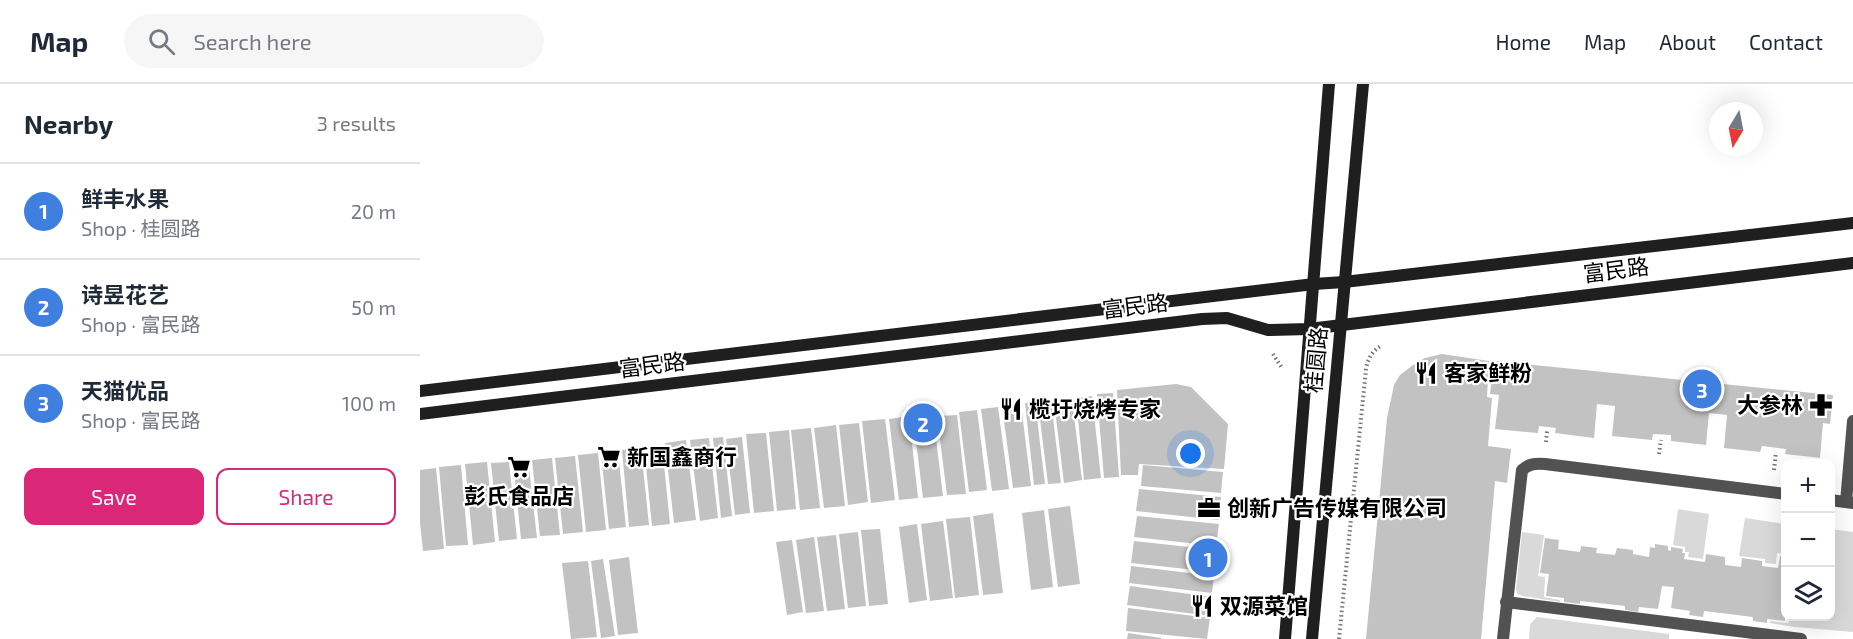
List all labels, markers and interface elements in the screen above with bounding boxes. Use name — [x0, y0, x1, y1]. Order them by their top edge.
search box — [124, 14, 544, 68]
text: Map — [30, 24, 88, 58]
icon: search — [145, 25, 178, 58]
text: Search here — [193, 28, 312, 54]
text: Home — [1495, 29, 1551, 54]
text: Map — [1584, 29, 1626, 54]
text: About — [1659, 29, 1716, 54]
text: Contact — [1749, 29, 1823, 54]
north arrow — [1709, 102, 1763, 156]
text: Nearby — [24, 108, 113, 139]
text: 3 results — [317, 111, 396, 135]
text: 鲜丰水果 — [81, 185, 169, 211]
text: 1 — [39, 199, 48, 223]
text: 20 m — [351, 199, 396, 223]
text: Shop · 桂圆路 — [81, 216, 200, 240]
street label: 富民路 — [1582, 252, 1650, 286]
text: 诗昱花艺 — [81, 281, 169, 307]
street label: 富民路 — [1101, 288, 1169, 322]
text: 2 — [38, 295, 49, 319]
text: 50 m — [351, 295, 396, 319]
text: Shop · 富民路 — [81, 312, 200, 336]
street label: 桂圆路 — [1299, 326, 1331, 394]
street label: 富民路 — [618, 347, 686, 381]
place label: 客家鲜粉 — [1444, 359, 1532, 385]
restaurant icon: 客家鲜粉 — [1413, 360, 1439, 386]
pin: 3 — [1682, 366, 1722, 412]
text: 天猫优品 — [81, 377, 169, 403]
text: 3 — [38, 391, 49, 415]
text: 100 m — [342, 391, 396, 415]
place label: 大参林 — [1737, 391, 1803, 417]
pharmacy icon: 大参林 — [1808, 392, 1834, 418]
place label: 榄圩烧烤专家 — [1029, 395, 1161, 421]
restaurant icon: 榄圩烧烤专家 — [998, 396, 1024, 422]
pin: 2 — [904, 400, 942, 446]
text: Shop · 富民路 — [81, 408, 200, 432]
your location — [1176, 439, 1205, 468]
place label: 新国鑫商行 — [627, 443, 737, 469]
supermarket icon: 新国鑫商行 — [596, 444, 622, 470]
supermarket icon: 彭氏食品店 — [506, 454, 532, 480]
map controls — [1781, 459, 1835, 621]
button: + — [1781, 459, 1835, 513]
button: Save — [24, 468, 204, 525]
button: Share — [216, 468, 396, 525]
place label: 彭氏食品店 — [464, 482, 574, 508]
place label: 创新广告传媒有限公司 — [1227, 494, 1447, 520]
office icon: 创新广告传媒有限公司 — [1196, 495, 1222, 521]
button: − — [1781, 513, 1835, 567]
pin: 1 — [1188, 536, 1228, 580]
button: layers — [1781, 567, 1835, 621]
place label: 双源菜馆 — [1220, 592, 1308, 618]
restaurant icon: 双源菜馆 — [1189, 593, 1215, 619]

